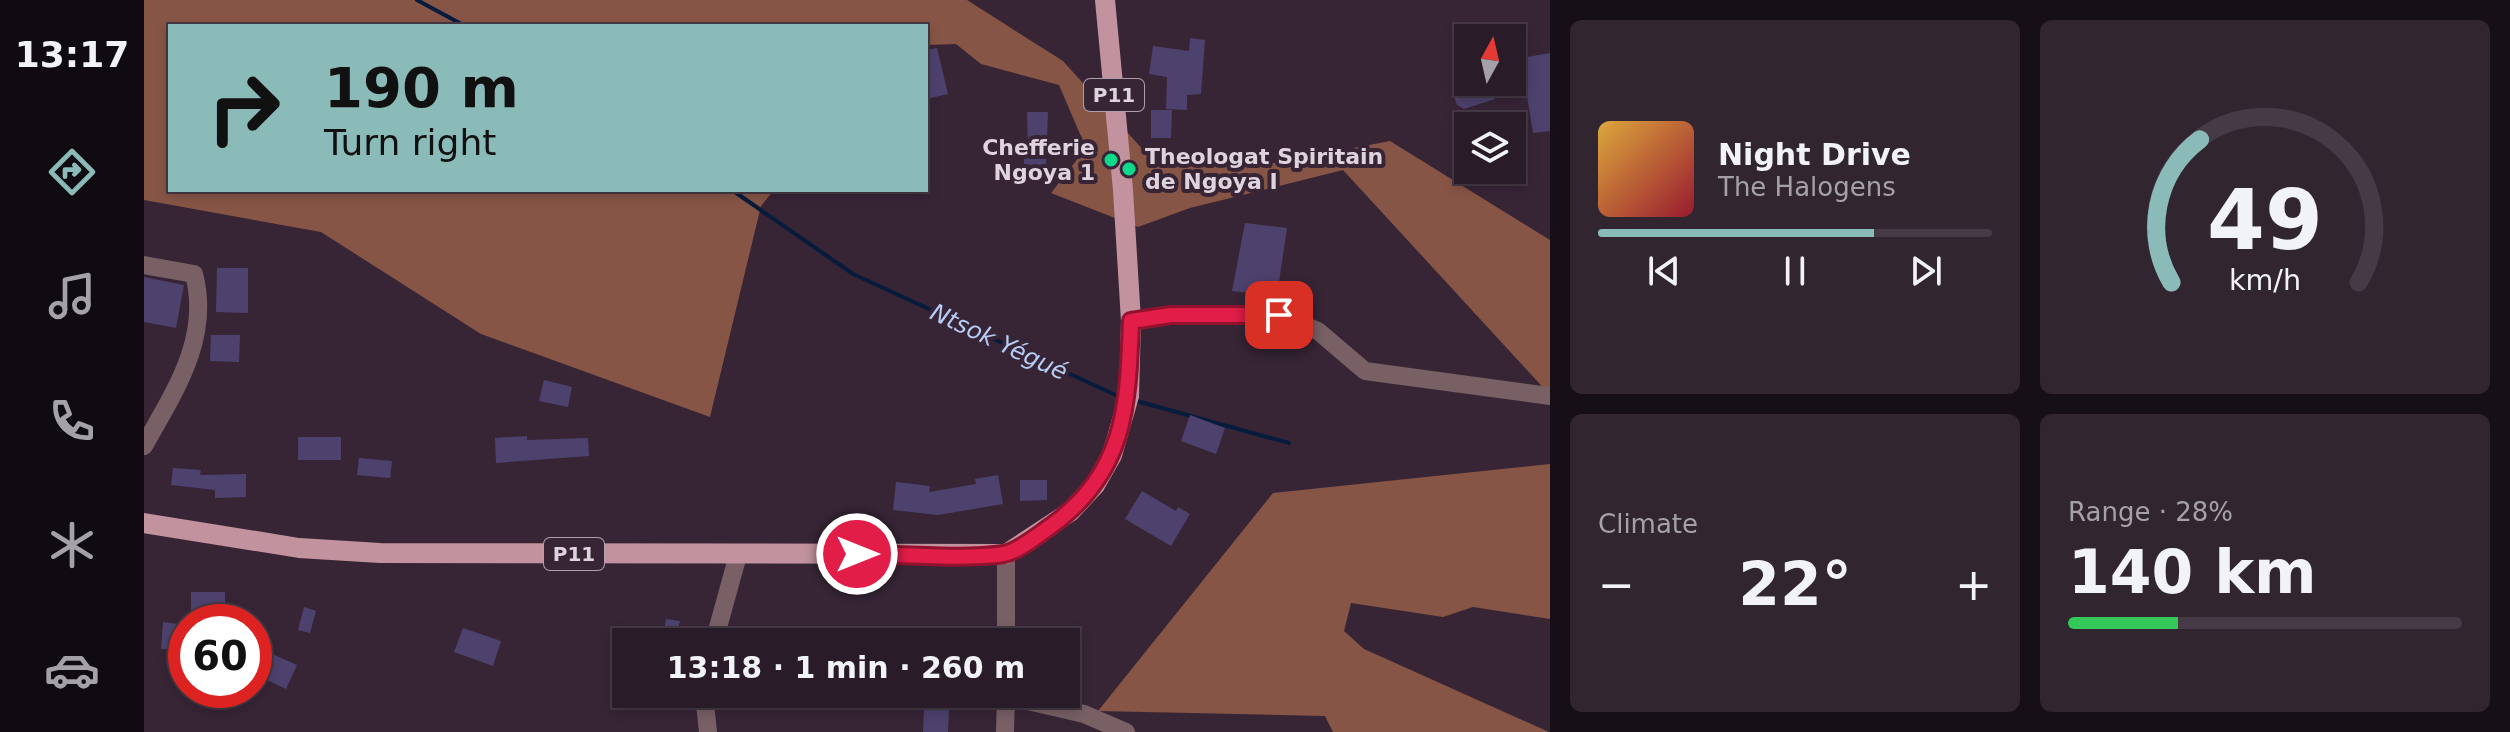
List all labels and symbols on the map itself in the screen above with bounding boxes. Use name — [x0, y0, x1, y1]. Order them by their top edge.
north arrow — [1454, 24, 1526, 96]
road number: P11 — [1084, 79, 1144, 111]
place label: Chefferie Ngoya 1 — [982, 135, 1095, 185]
place label: Theologat Spiritain de Ngoya I — [1145, 144, 1383, 194]
marker: Chefferie Ngoya 1 — [1102, 151, 1120, 169]
marker: Theologat Spiritain de Ngoya I — [1120, 160, 1138, 178]
pin — [1245, 281, 1313, 349]
water label: Ntsok Yégué — [926, 298, 1072, 386]
position arrow — [815, 512, 899, 596]
road number: P11 — [544, 538, 604, 570]
speed limit sign: 60 — [168, 604, 272, 708]

